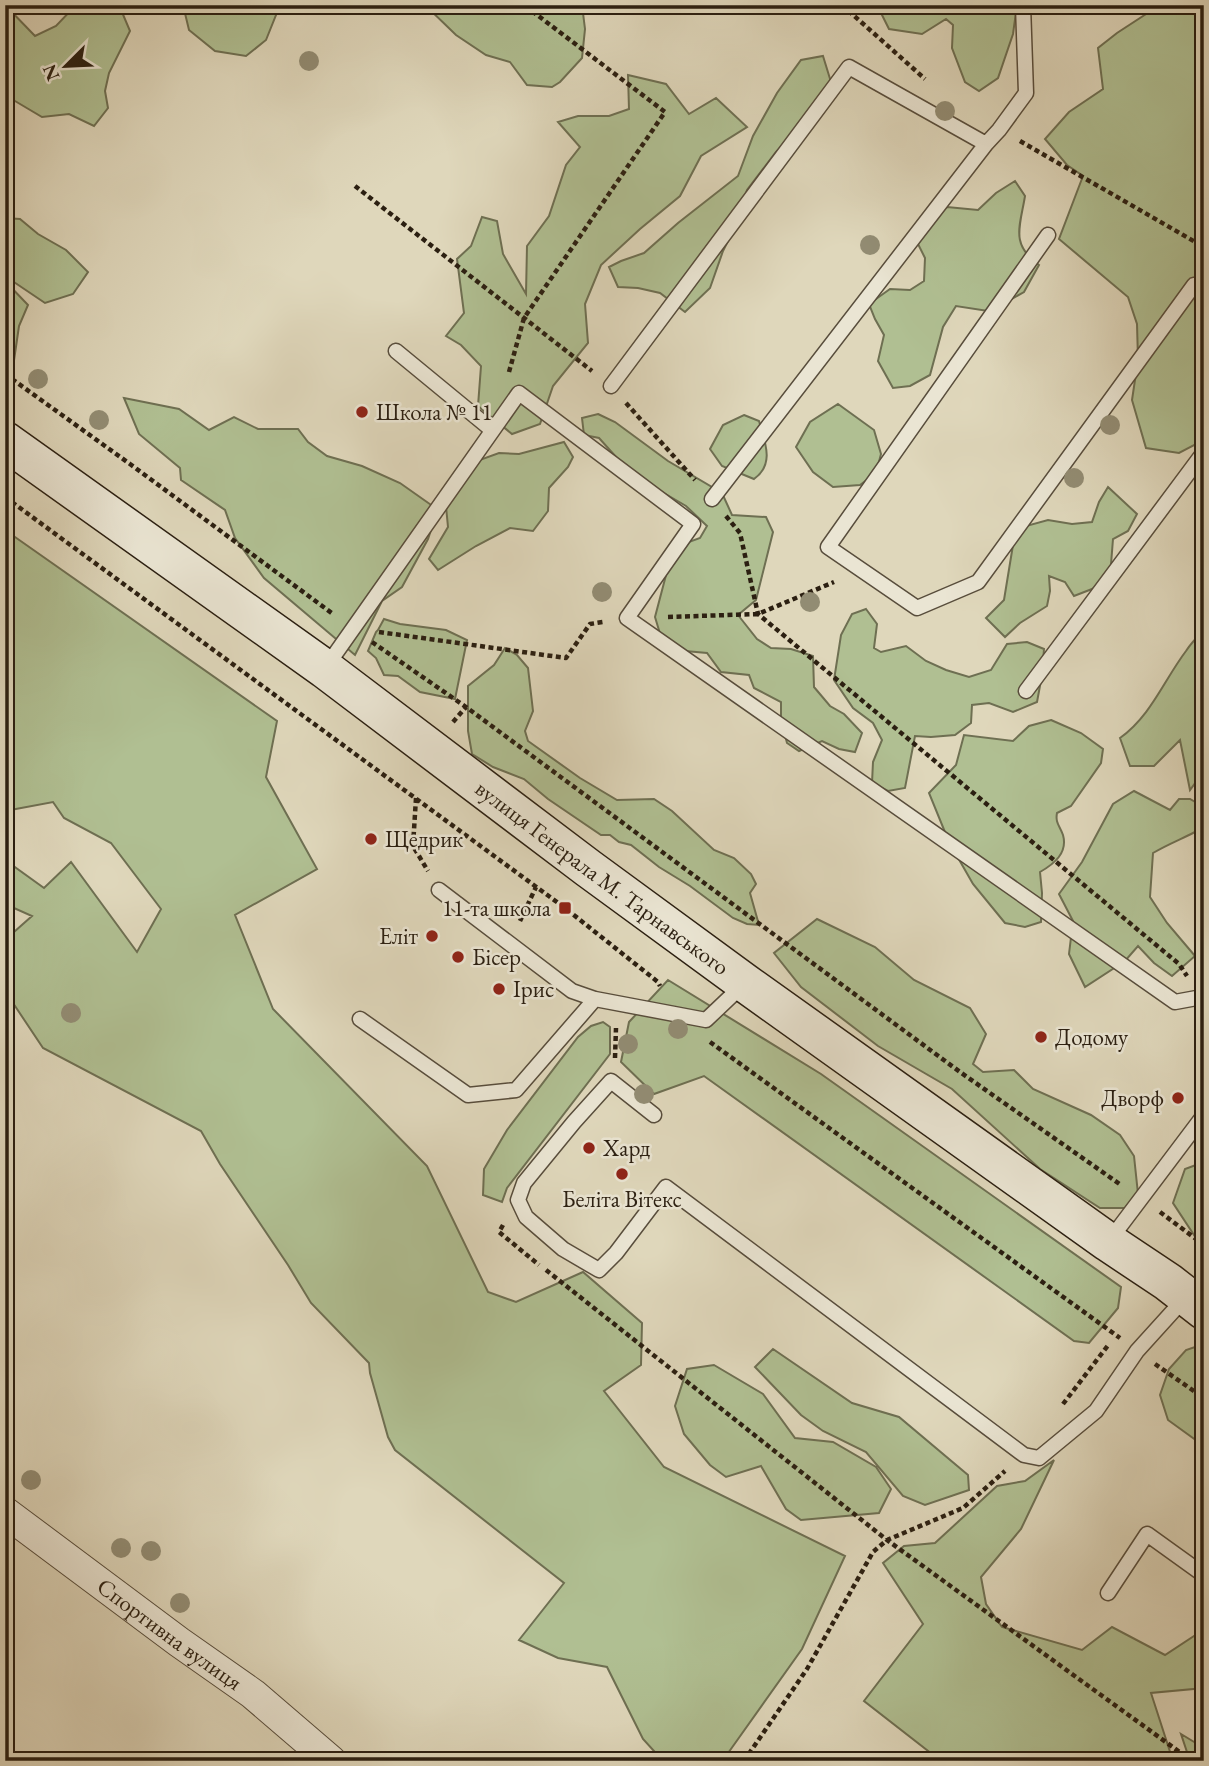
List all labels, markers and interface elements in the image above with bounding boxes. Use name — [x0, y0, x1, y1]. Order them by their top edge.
north arrow — [32, 32, 102, 102]
text: N — [36, 60, 65, 85]
place label: Школа № 11 — [376, 397, 493, 427]
marker: Школа № 11 — [354, 404, 370, 420]
street label: вулиця Генерала М. Тарнавського — [469, 773, 736, 982]
place label: Щедрик — [385, 824, 463, 854]
marker: Щедрик — [363, 831, 379, 847]
place label: 11-та школа — [442, 893, 552, 923]
marker: 11-та школа — [557, 900, 573, 916]
place label: Еліт — [379, 921, 419, 951]
marker: Еліт — [424, 928, 440, 944]
place label: Бісер — [472, 942, 521, 972]
marker: Бісер — [450, 949, 466, 965]
place label: Ірис — [513, 974, 554, 1004]
marker: Ірис — [491, 981, 507, 997]
place label: Додому — [1055, 1022, 1129, 1052]
marker: Додому — [1033, 1029, 1049, 1045]
place label: Дворф — [1101, 1083, 1164, 1113]
marker: Дворф — [1170, 1090, 1186, 1106]
place label: Хард — [602, 1133, 651, 1163]
marker: Хард — [581, 1140, 597, 1156]
marker: Беліта Вітекс — [614, 1166, 630, 1182]
place label: Беліта Вітекс — [562, 1184, 682, 1214]
street label: Спортивна вулиця — [91, 1571, 248, 1697]

